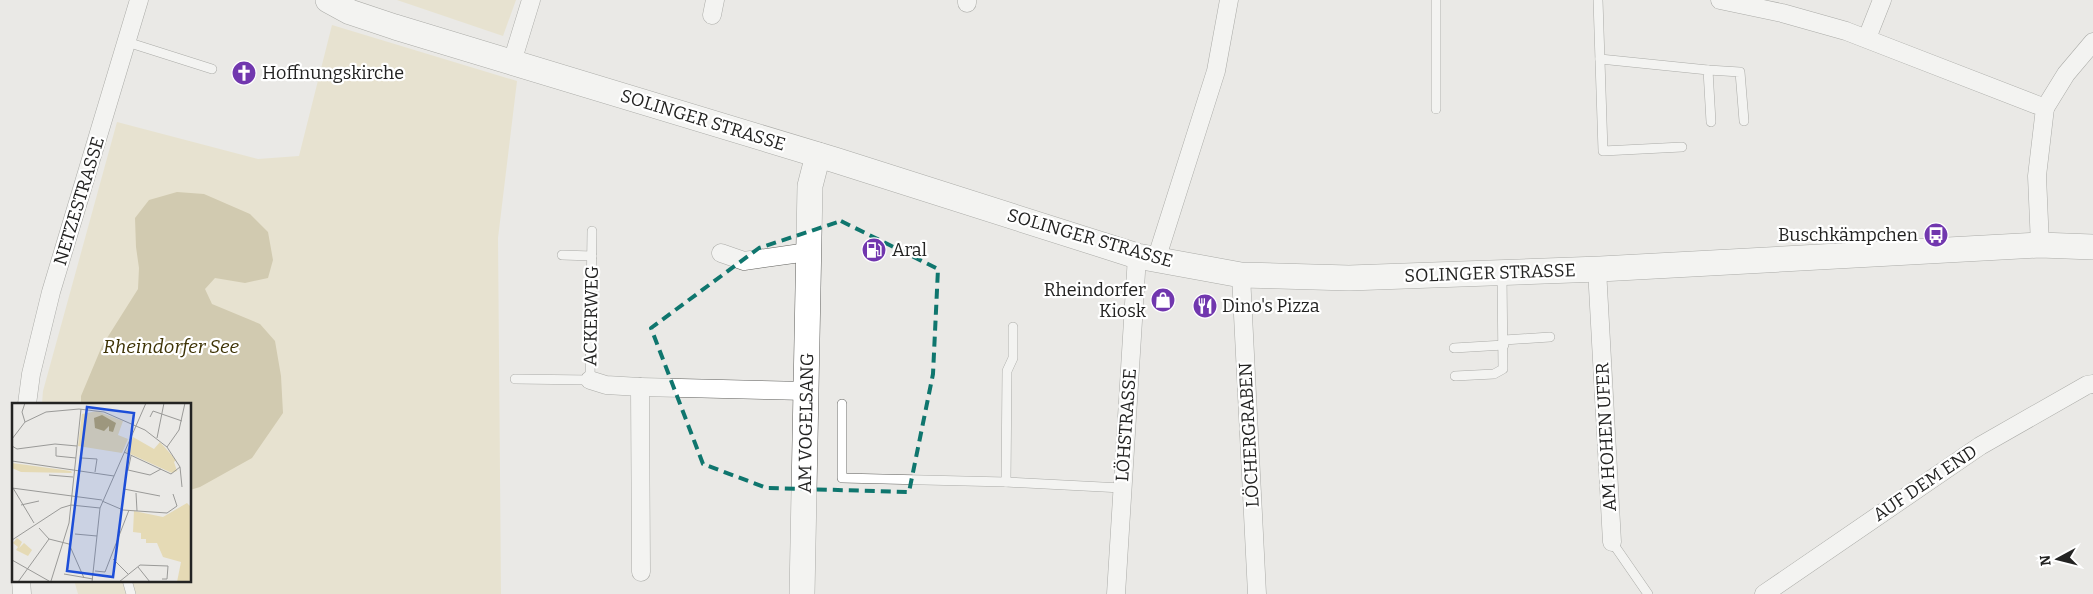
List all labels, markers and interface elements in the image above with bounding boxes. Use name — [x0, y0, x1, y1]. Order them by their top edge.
church icon: Hoffnungskirche — [231, 60, 257, 86]
place label: Hoffnungskirche — [262, 62, 404, 84]
street label: SOLINGER STRASSE — [618, 84, 788, 156]
street label: NETZESTRASSE — [49, 134, 109, 268]
street label: SOLINGER STRASSE — [1005, 204, 1175, 272]
bus stop icon: Buschkämpchen — [1923, 222, 1949, 248]
place label: Buschkämpchen — [1778, 224, 1919, 246]
fuel station icon: Aral — [861, 237, 887, 263]
place label: Aral — [892, 239, 927, 261]
street label: SOLINGER STRASSE — [1404, 259, 1576, 287]
street label: ACKERWEG — [579, 266, 603, 366]
place label: Rheindorfer Kiosk — [1044, 279, 1147, 322]
shop icon: Rheindorfer Kiosk — [1150, 287, 1176, 313]
restaurant icon: Dino's Pizza — [1192, 293, 1218, 319]
place label: Dino's Pizza — [1222, 295, 1320, 317]
water label: Rheindorfer See — [103, 335, 240, 358]
street label: AM VOGELSANG — [794, 353, 818, 493]
street label: LÖCHERGRABEN — [1234, 362, 1264, 508]
street label: AM HOHEN UFER — [1591, 362, 1621, 512]
street label: LÖHSTRASSE — [1111, 368, 1141, 482]
inset map — [12, 403, 191, 582]
street label: AUF DEM END — [1869, 440, 1981, 526]
north arrow — [2033, 534, 2083, 584]
text: N — [2036, 554, 2055, 567]

